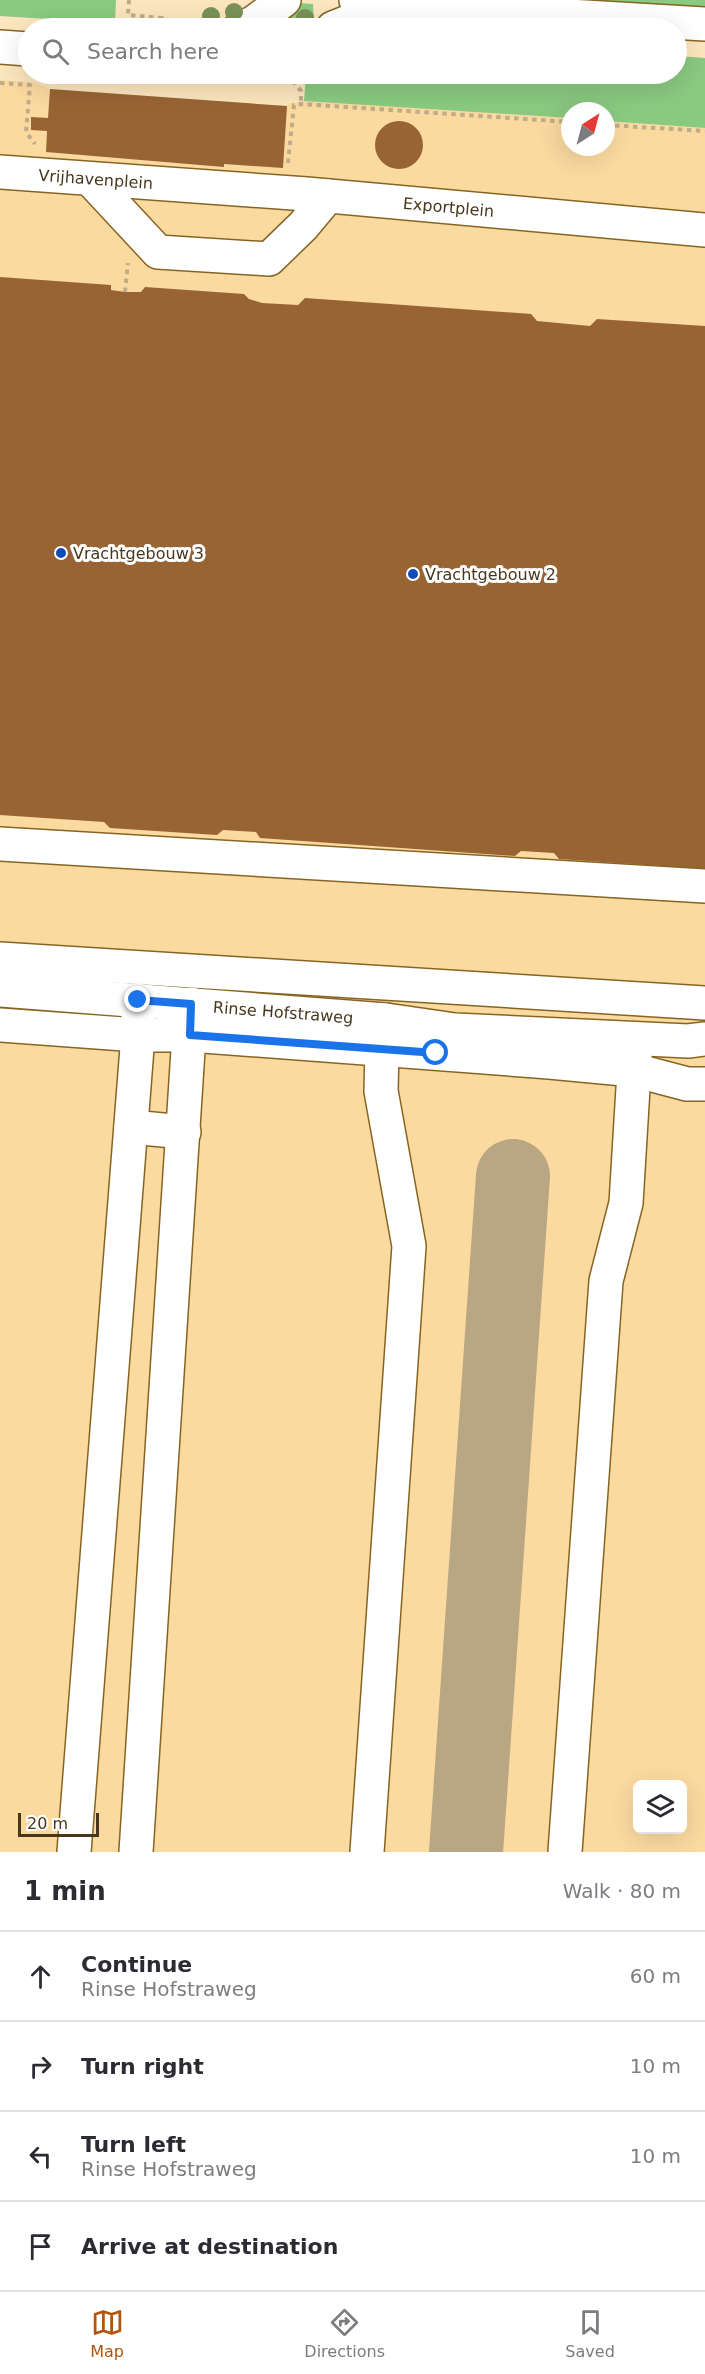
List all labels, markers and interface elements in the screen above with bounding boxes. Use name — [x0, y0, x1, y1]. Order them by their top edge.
search box — [18, 18, 687, 84]
icon: search — [39, 35, 72, 68]
text: Search here — [87, 39, 219, 64]
north arrow — [561, 102, 615, 156]
street label: Vrijhavenplein — [38, 165, 154, 192]
street label: Exportplein — [402, 193, 495, 220]
place label: Vrachtgebouw 3 — [73, 544, 204, 563]
marker: Vrachtgebouw 3 — [54, 546, 68, 560]
place label: Vrachtgebouw 2 — [425, 565, 556, 584]
marker: Vrachtgebouw 2 — [406, 567, 420, 581]
route end — [124, 986, 150, 1012]
street label: Rinse Hofstraweg — [212, 997, 354, 1027]
route start — [422, 1039, 448, 1065]
map controls — [633, 1780, 687, 1834]
button: layers — [633, 1780, 687, 1834]
scale bar — [18, 1810, 99, 1838]
text: 20 m — [27, 1814, 68, 1833]
text: 1 min — [24, 1876, 106, 1906]
text: Walk · 80 m — [563, 1879, 681, 1903]
text: Continue — [81, 1952, 192, 1977]
icon: ahead — [24, 1960, 57, 1993]
text: 60 m — [630, 1964, 681, 1988]
text: Rinse Hofstraweg — [81, 1977, 257, 2001]
icon: right — [24, 2050, 57, 2083]
text: Turn right — [81, 2054, 204, 2079]
text: 10 m — [630, 2054, 681, 2078]
text: Turn left — [81, 2132, 186, 2157]
icon: left — [24, 2140, 57, 2173]
text: 10 m — [630, 2144, 681, 2168]
text: Rinse Hofstraweg — [81, 2157, 257, 2181]
icon: arrive — [24, 2230, 57, 2263]
text: Arrive at destination — [81, 2234, 338, 2259]
tab: Map — [90, 2306, 124, 2361]
tab: Directions — [304, 2306, 385, 2361]
tab: Saved — [565, 2306, 615, 2361]

